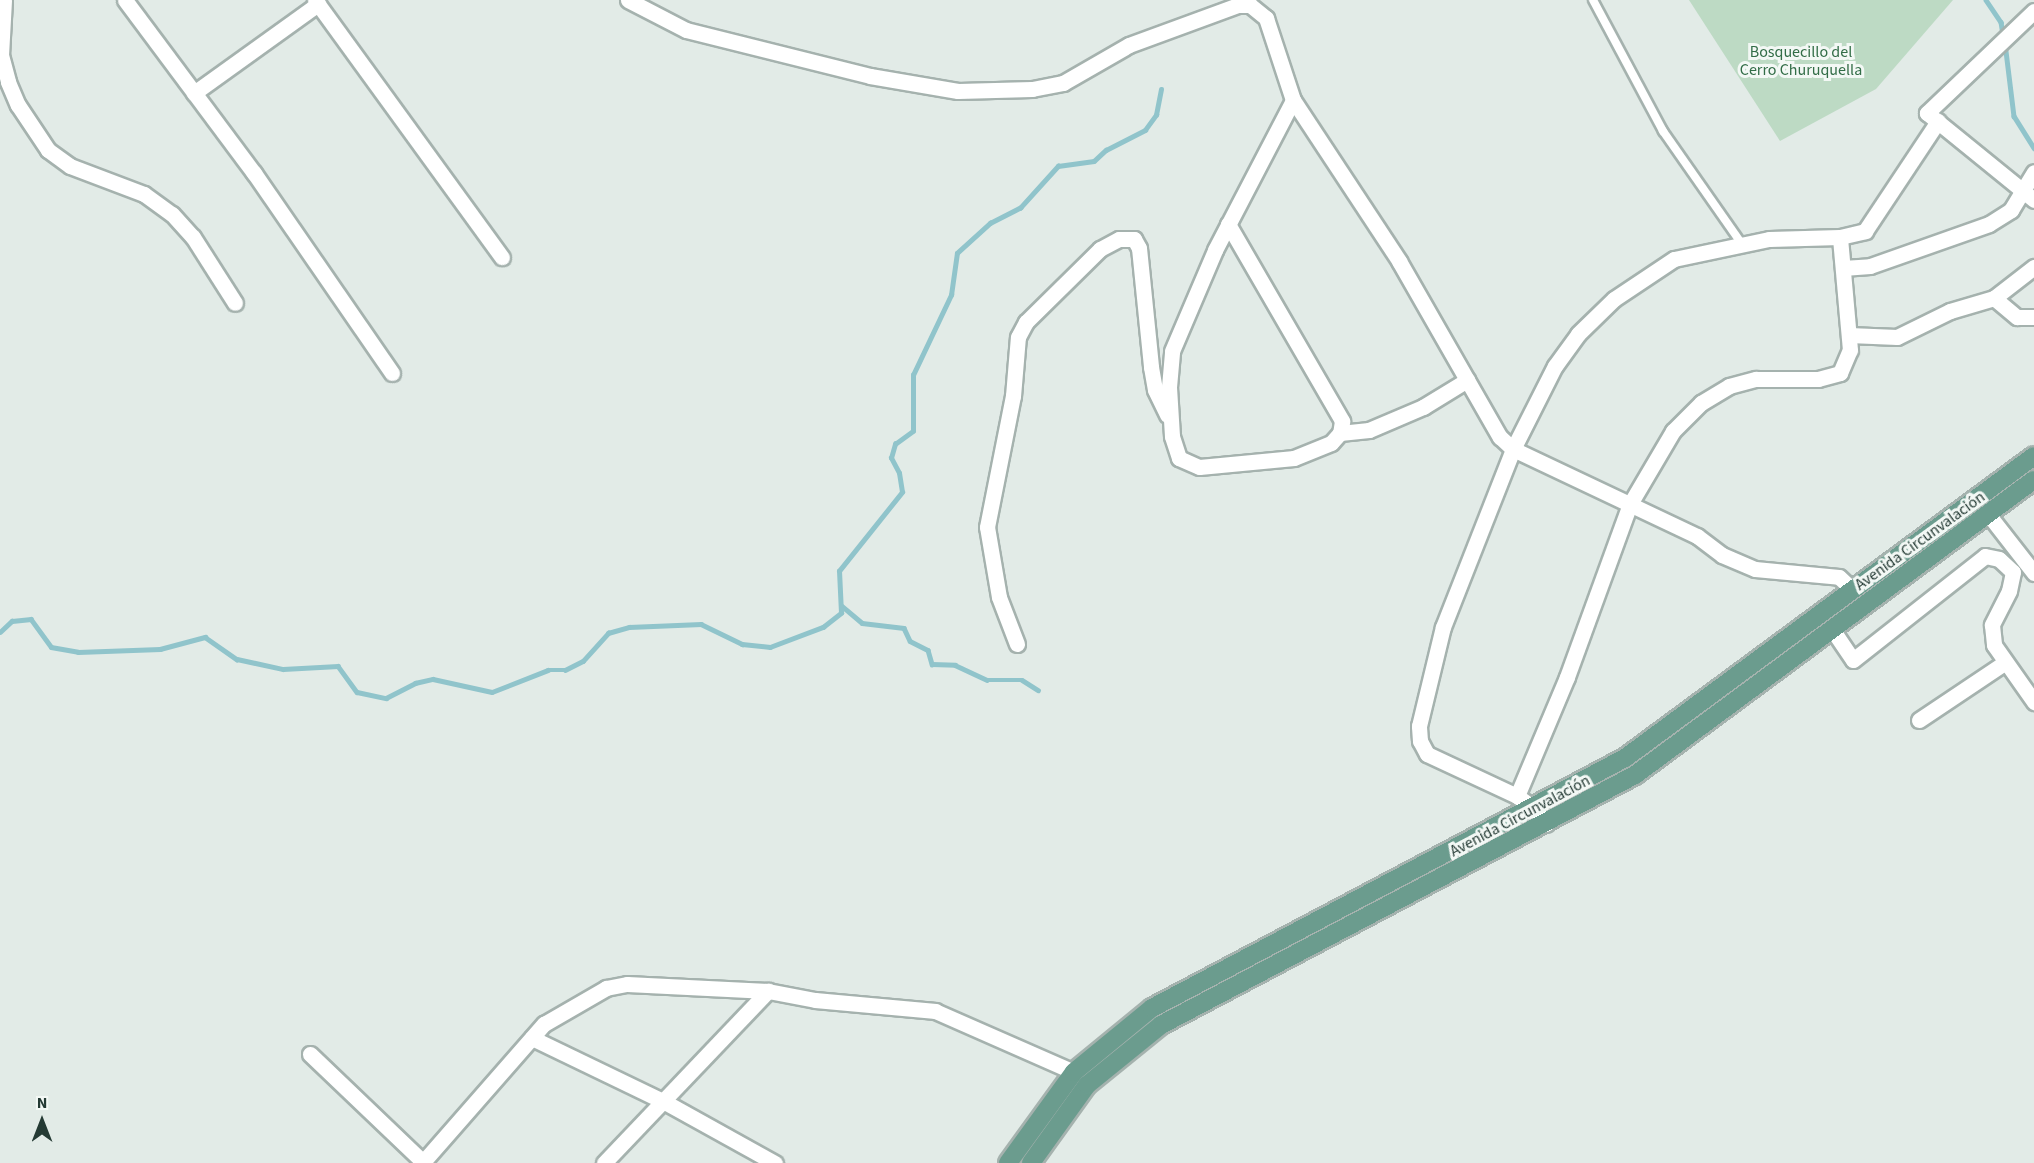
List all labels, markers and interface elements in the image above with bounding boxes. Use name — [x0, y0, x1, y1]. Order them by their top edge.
park label: Bosquecillo del Cerro Churuquella — [1740, 42, 1862, 80]
street label: Avenida Circunvalación — [1851, 487, 1989, 595]
street label: Avenida Circunvalación — [1447, 771, 1593, 861]
north arrow — [12, 1091, 72, 1151]
text: N — [37, 1092, 47, 1114]

